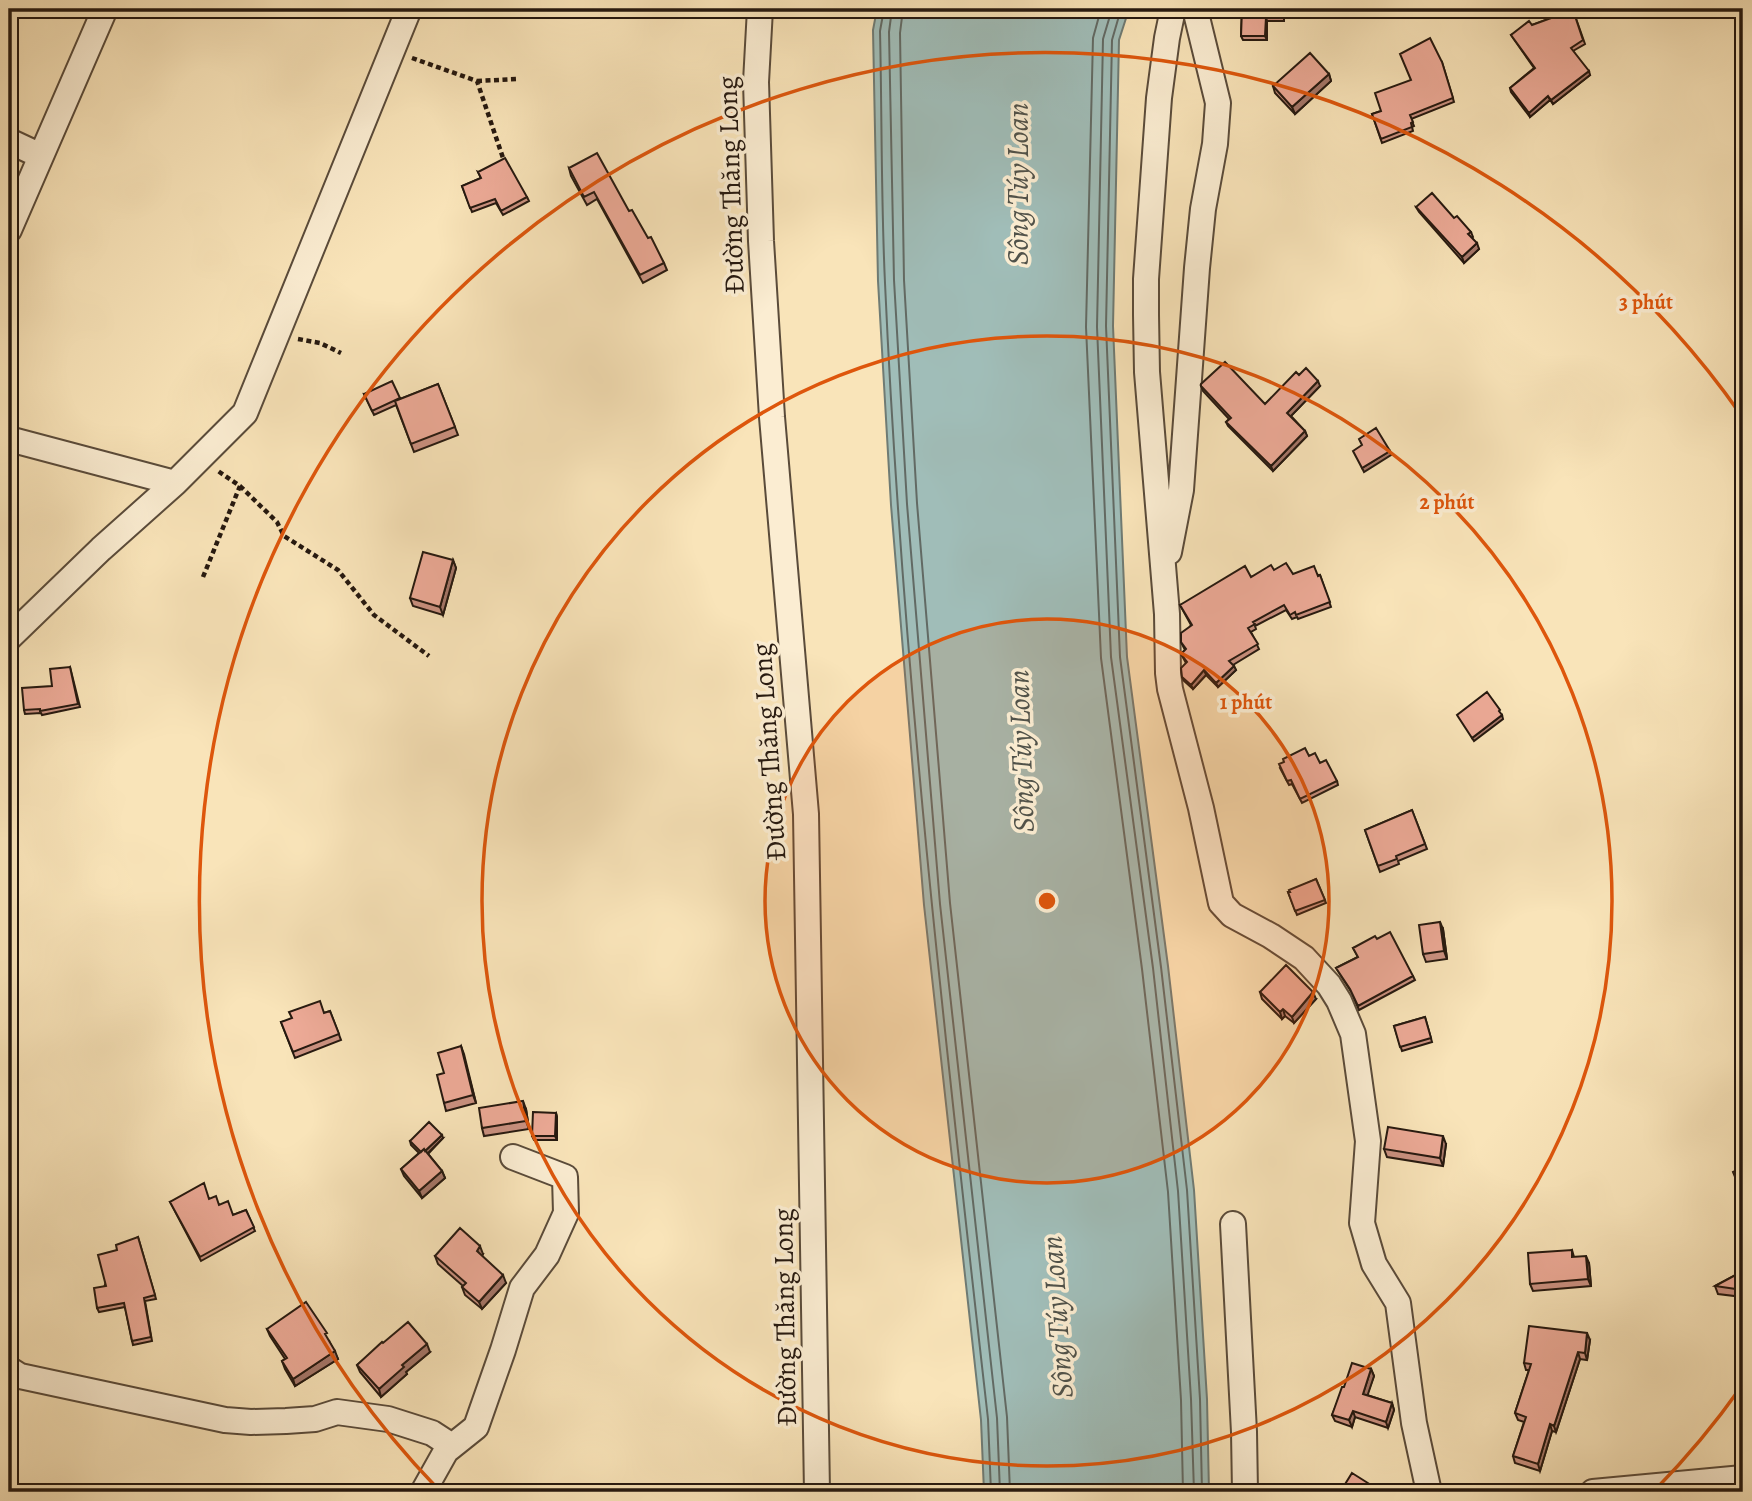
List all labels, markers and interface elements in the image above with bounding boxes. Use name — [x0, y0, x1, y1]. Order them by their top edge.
street label: Đường Thăng Long — [708, 75, 754, 295]
water label: Sông Túy Loan — [998, 103, 1038, 265]
text: 3 phút — [1619, 288, 1673, 316]
text: 2 phút — [1420, 488, 1474, 516]
street label: Đường Thăng Long — [742, 642, 796, 862]
water label: Sông Túy Loan — [998, 669, 1044, 833]
text: 1 phút — [1220, 688, 1272, 716]
centre of rings — [1035, 889, 1059, 913]
street label: Đường Thăng Long — [764, 1208, 806, 1426]
water label: Sông Túy Loan — [1031, 1234, 1083, 1400]

